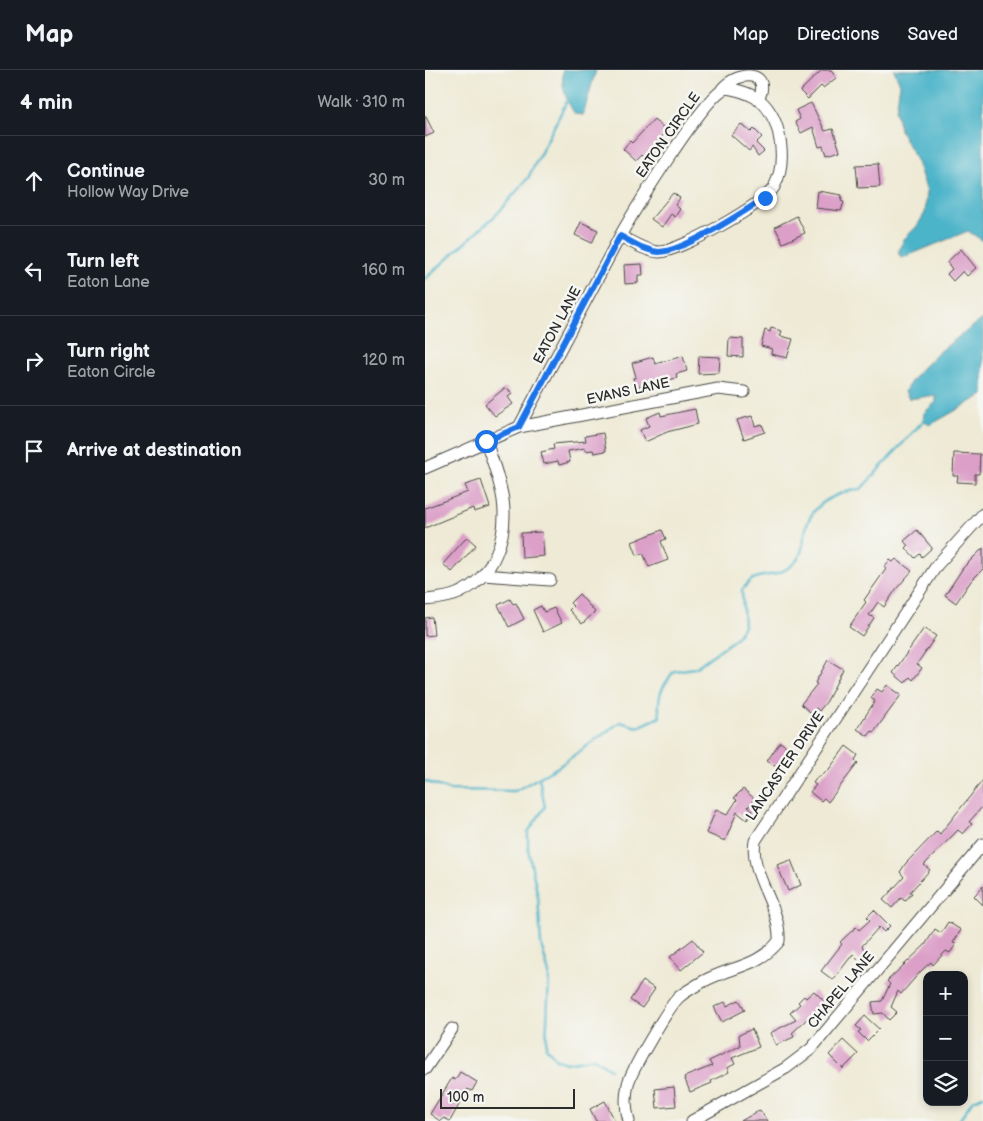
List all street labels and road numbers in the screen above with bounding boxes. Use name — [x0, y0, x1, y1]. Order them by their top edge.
street label: EATON CIRCLE — [632, 89, 704, 181]
street label: EATON LANE — [529, 283, 585, 367]
street label: EVANS LANE — [585, 374, 671, 408]
street label: LANCASTER DRIVE — [742, 708, 828, 824]
street label: CHAPEL LANE — [804, 948, 878, 1032]

